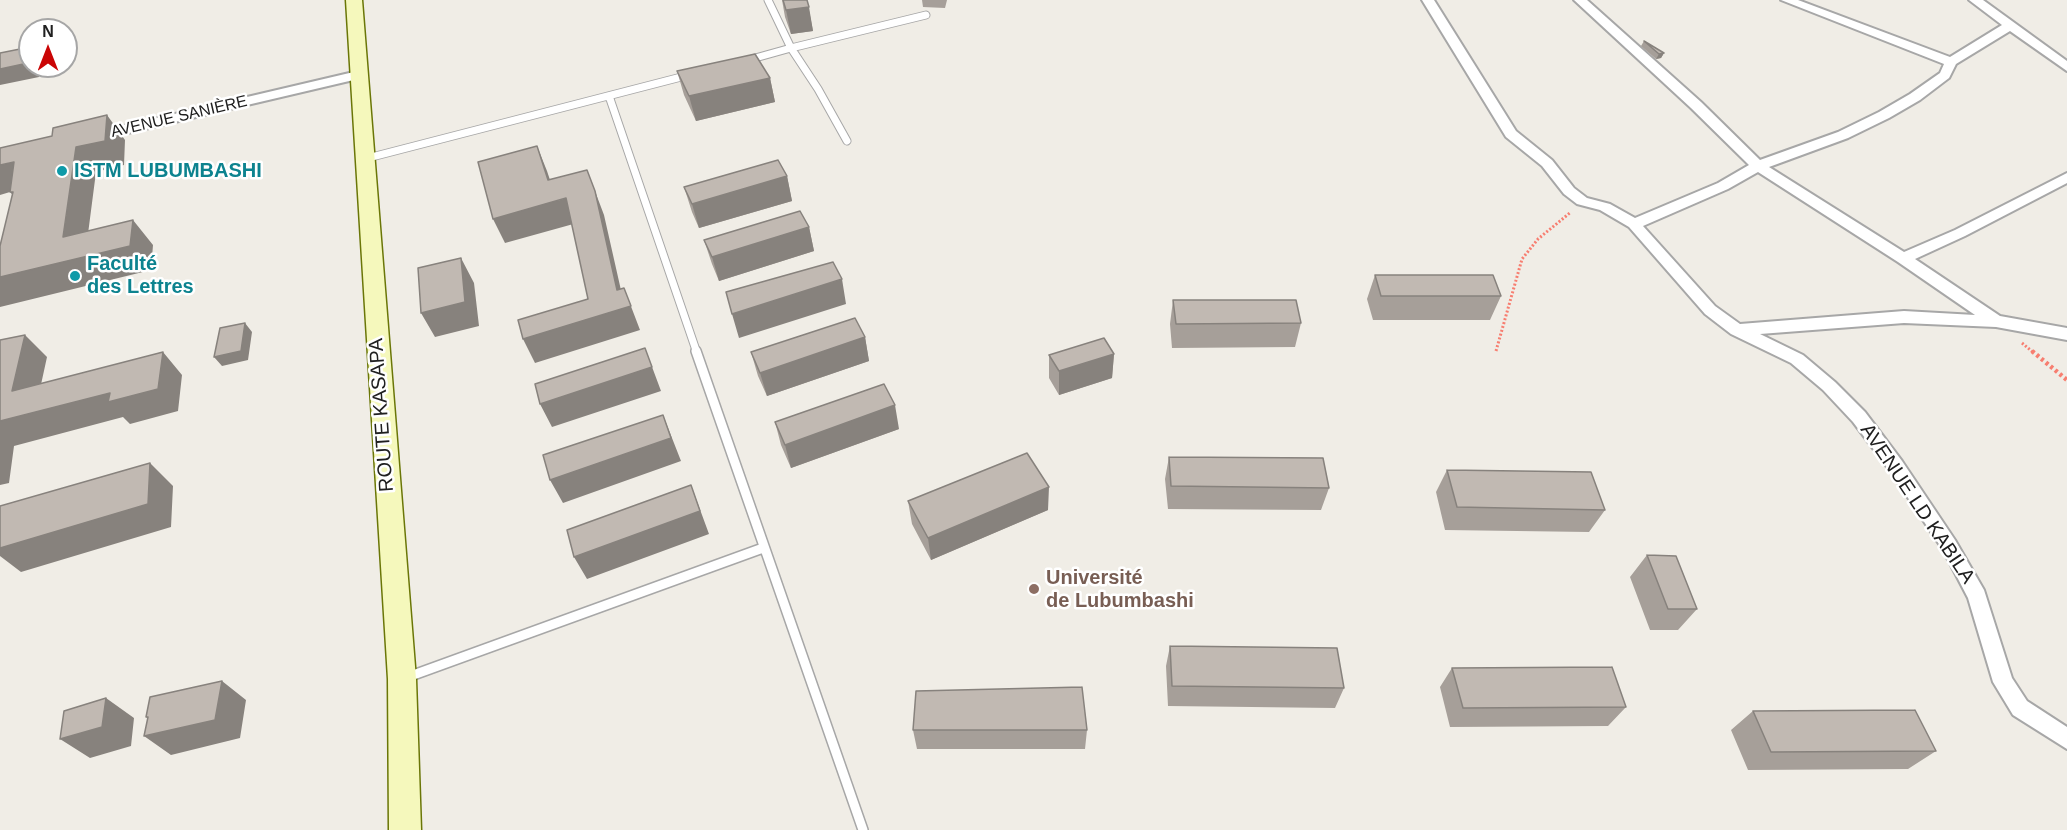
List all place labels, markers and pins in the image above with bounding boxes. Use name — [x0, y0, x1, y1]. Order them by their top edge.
place label: ISTM LUBUMBASHI — [74, 159, 262, 183]
marker: ISTM LUBUMBASHI — [55, 164, 69, 178]
place label: Faculté des Lettres — [87, 252, 194, 299]
marker: Faculté des Lettres — [68, 269, 82, 283]
place label: Université de Lubumbashi — [1046, 566, 1194, 613]
marker: Université de Lubumbashi — [1027, 582, 1041, 596]

